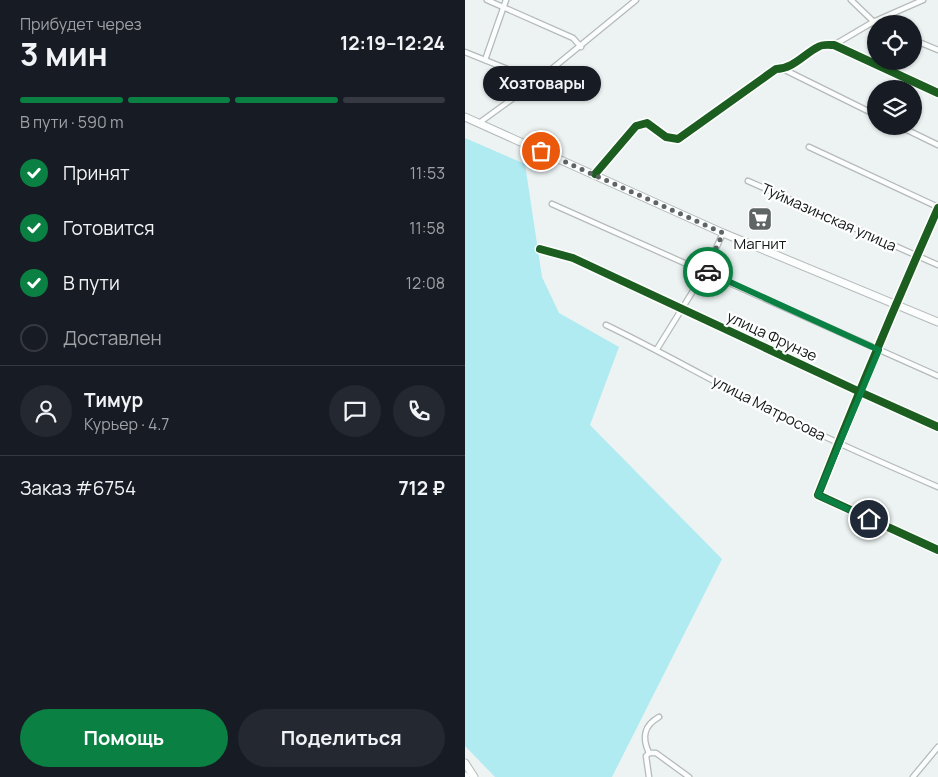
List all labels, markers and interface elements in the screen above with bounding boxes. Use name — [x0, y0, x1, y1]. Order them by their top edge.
text: Прибудет через — [20, 13, 142, 35]
map controls — [867, 15, 922, 135]
button: locate — [867, 15, 922, 70]
text: 12:19–12:24 — [340, 30, 445, 56]
text: 3 мин — [20, 32, 108, 76]
callout: Хозтовары — [482, 66, 600, 101]
text: Хозтовары — [499, 72, 585, 94]
button: layers — [867, 80, 922, 135]
text: В пути · 590 m — [20, 111, 123, 133]
pin — [520, 130, 562, 172]
icon: bag — [527, 137, 555, 165]
icon: check — [20, 159, 48, 187]
text: Принят — [63, 160, 130, 186]
text: 11:53 — [410, 162, 445, 184]
street label: Туймазинская улица — [758, 178, 900, 256]
supermarket icon: Магнит — [747, 206, 773, 232]
icon: check — [20, 214, 48, 242]
text: Готовится — [63, 215, 155, 241]
text: 11:58 — [409, 217, 445, 239]
place label: Магнит — [734, 233, 787, 254]
courier — [683, 247, 733, 297]
icon: car — [694, 258, 722, 286]
icon: check — [20, 269, 48, 297]
text: В пути — [63, 270, 120, 296]
text: 12:08 — [406, 272, 445, 294]
street label: улица Фрунзе — [723, 306, 821, 366]
text: Доставлен — [63, 325, 162, 351]
street label: улица Матросова — [709, 370, 829, 446]
button: person — [20, 385, 72, 437]
button: chat — [329, 385, 381, 437]
button: phone — [393, 385, 445, 437]
text: Тимур — [84, 387, 143, 413]
text: Курьер · 4.7 — [84, 413, 169, 435]
text: Заказ #6754 — [20, 475, 136, 501]
text: 712 ₽ — [398, 475, 445, 501]
pin — [848, 498, 890, 540]
icon: home — [855, 505, 883, 533]
button: Помощь — [20, 709, 228, 767]
button: Поделиться — [238, 709, 445, 767]

